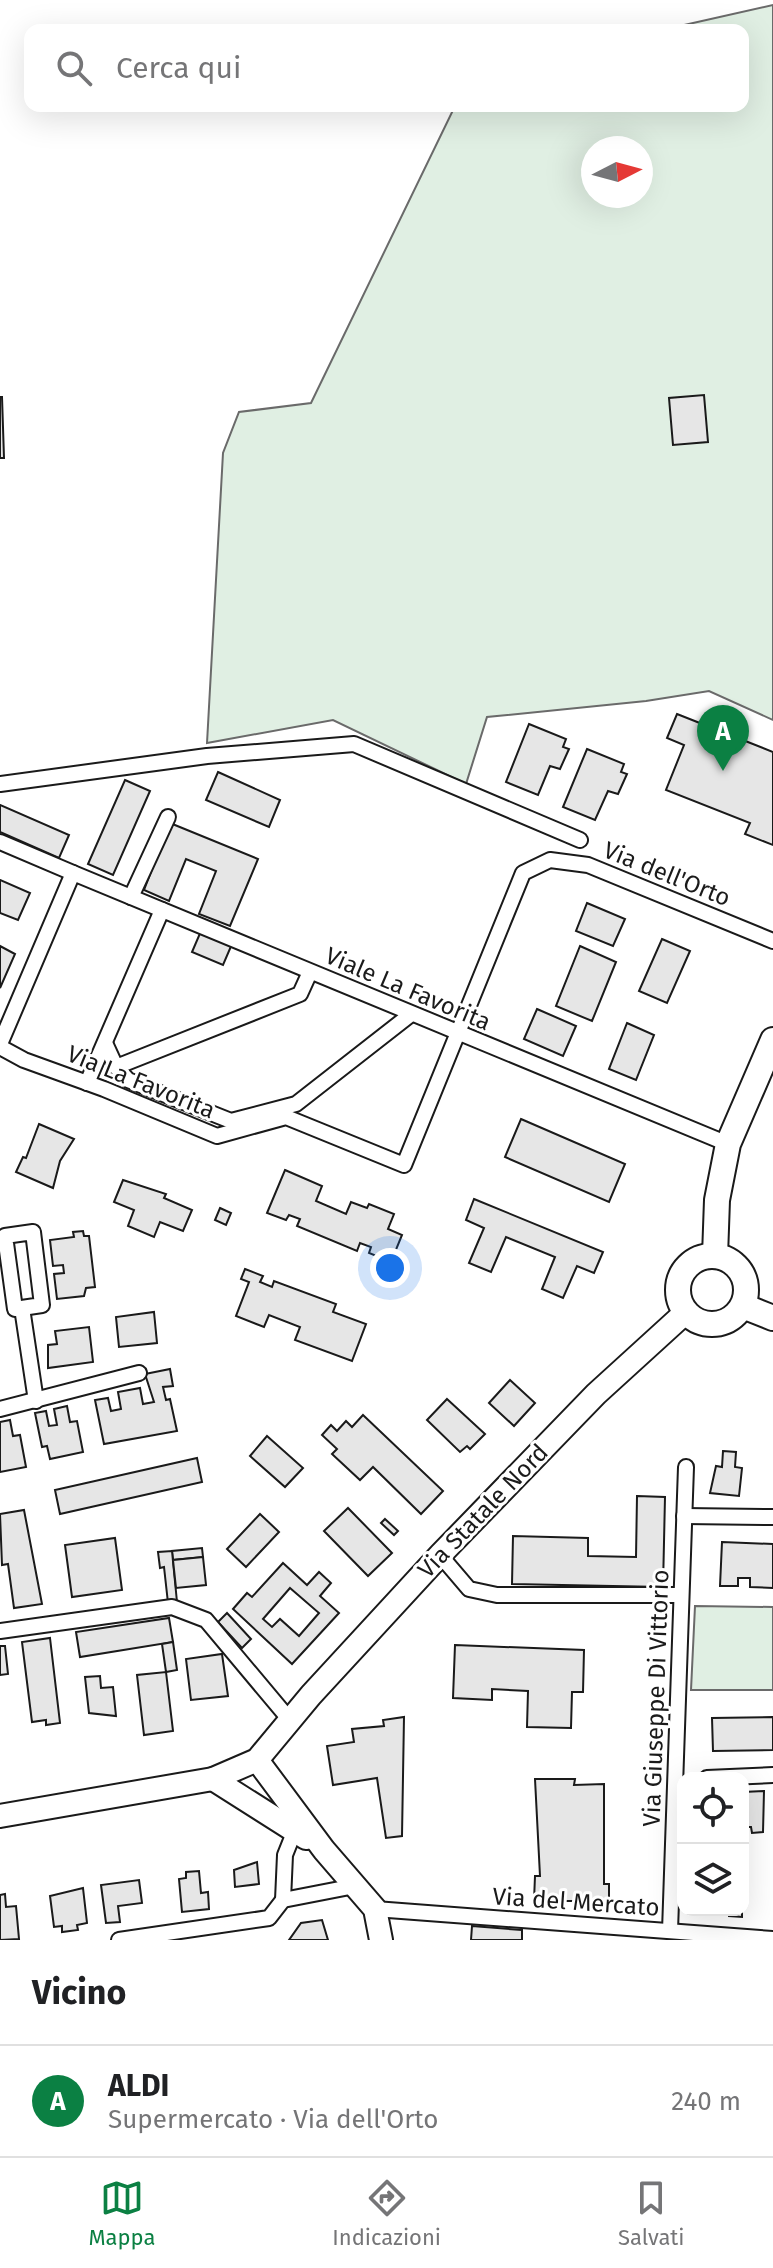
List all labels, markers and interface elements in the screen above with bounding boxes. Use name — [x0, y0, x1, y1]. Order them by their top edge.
search box — [24, 24, 749, 112]
icon: search — [52, 46, 96, 90]
text: Cerca qui — [116, 50, 241, 86]
north arrow — [581, 136, 653, 208]
pin: A — [697, 705, 749, 771]
street label: Via dell'Orto — [600, 836, 734, 912]
street label: Viale La Favorita — [321, 942, 495, 1036]
street label: Via La Favorita — [63, 1040, 219, 1124]
your location — [370, 1248, 410, 1288]
street label: Via Statale Nord — [412, 1438, 554, 1584]
street label: Via Giuseppe Di Vittorio — [638, 1569, 674, 1827]
map controls — [677, 1772, 749, 1916]
button: locate — [677, 1772, 749, 1844]
button: layers — [677, 1844, 749, 1916]
street label: Via del Mercato — [492, 1882, 660, 1922]
text: Vicino — [32, 1972, 126, 2013]
text: ALDI — [108, 2068, 169, 2104]
text: A — [50, 2086, 66, 2117]
text: 240 m — [671, 2086, 741, 2117]
text: Supermercato · Via dell'Orto — [108, 2104, 438, 2135]
tab: Mappa — [88, 2176, 155, 2251]
tab: Indicazioni — [332, 2176, 441, 2251]
tab: Salvati — [618, 2176, 685, 2251]

